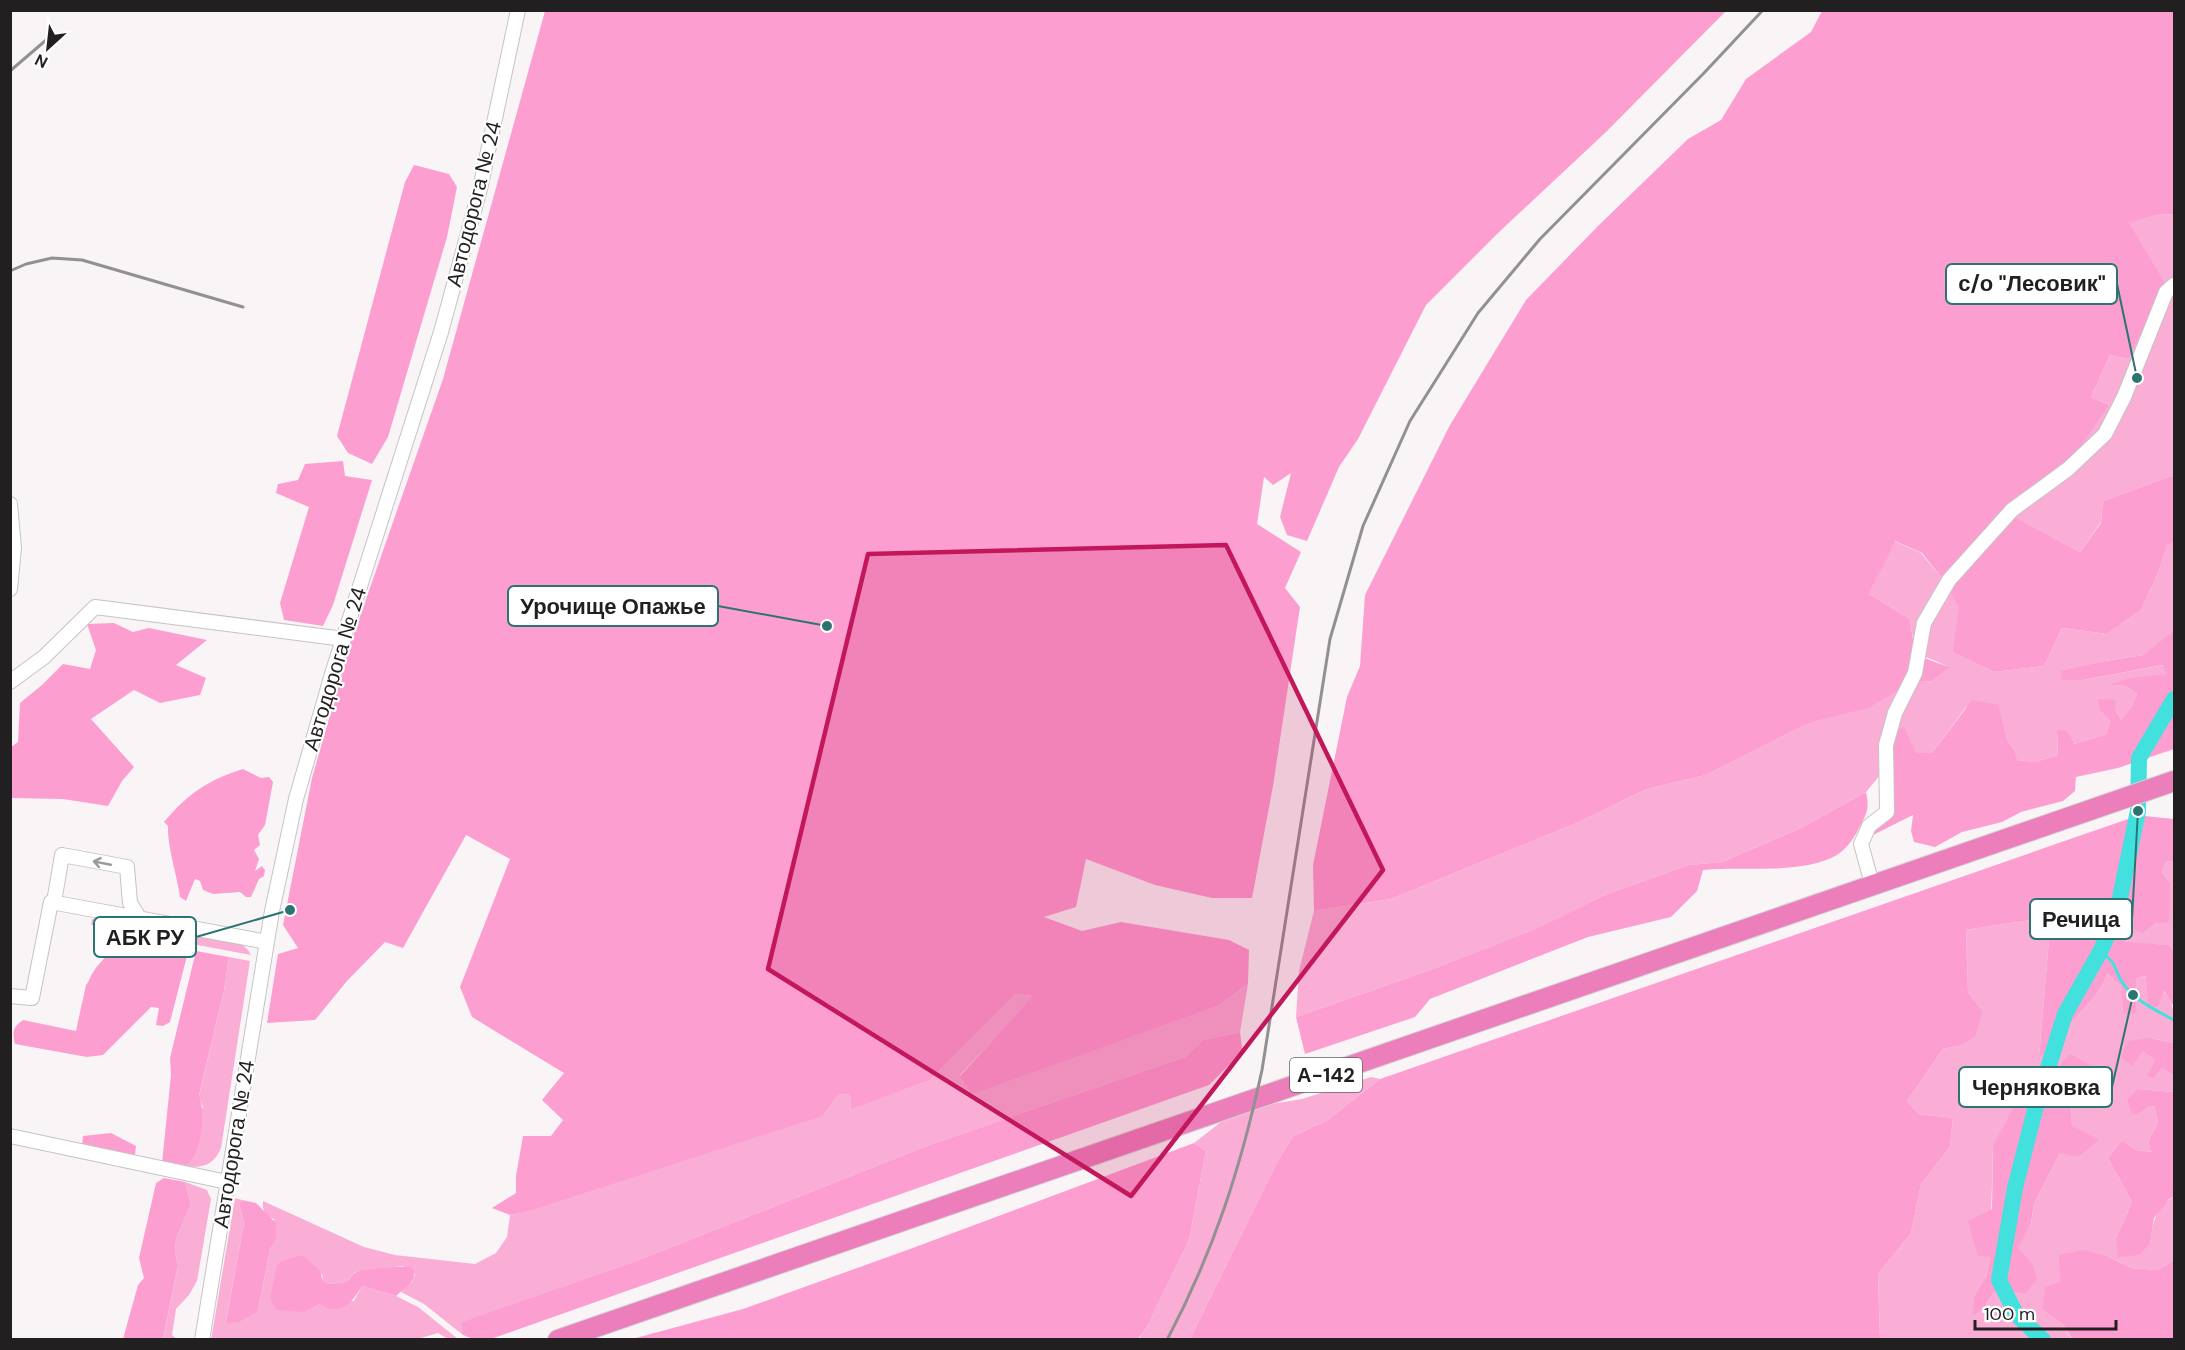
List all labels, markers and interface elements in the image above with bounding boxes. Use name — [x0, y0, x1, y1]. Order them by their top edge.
north arrow — [18, 18, 78, 78]
text: N — [31, 49, 51, 73]
street label: Автодорога № 24 — [440, 118, 508, 290]
callout: с/о "Лесовик" — [1946, 264, 2117, 304]
text: с/о "Лесовик" — [1958, 269, 2106, 298]
street label: Автодорога № 24 — [297, 584, 373, 754]
callout: Урочище Опажье — [508, 586, 718, 626]
text: Урочище Опажье — [520, 592, 706, 621]
one-way arrow — [93, 857, 113, 868]
callout: Речица — [2030, 899, 2132, 939]
text: Речица — [2042, 905, 2121, 934]
callout: АБК РУ — [94, 917, 196, 957]
text: АБК РУ — [106, 923, 184, 952]
street label: Автодорога № 24 — [207, 1058, 261, 1230]
road number: А-142 — [1290, 1058, 1362, 1092]
callout: Черняковка — [1959, 1067, 2112, 1107]
text: Черняковка — [1972, 1073, 2101, 1102]
scale bar — [1975, 1293, 2116, 1331]
text: 100 m — [1984, 1302, 2035, 1326]

